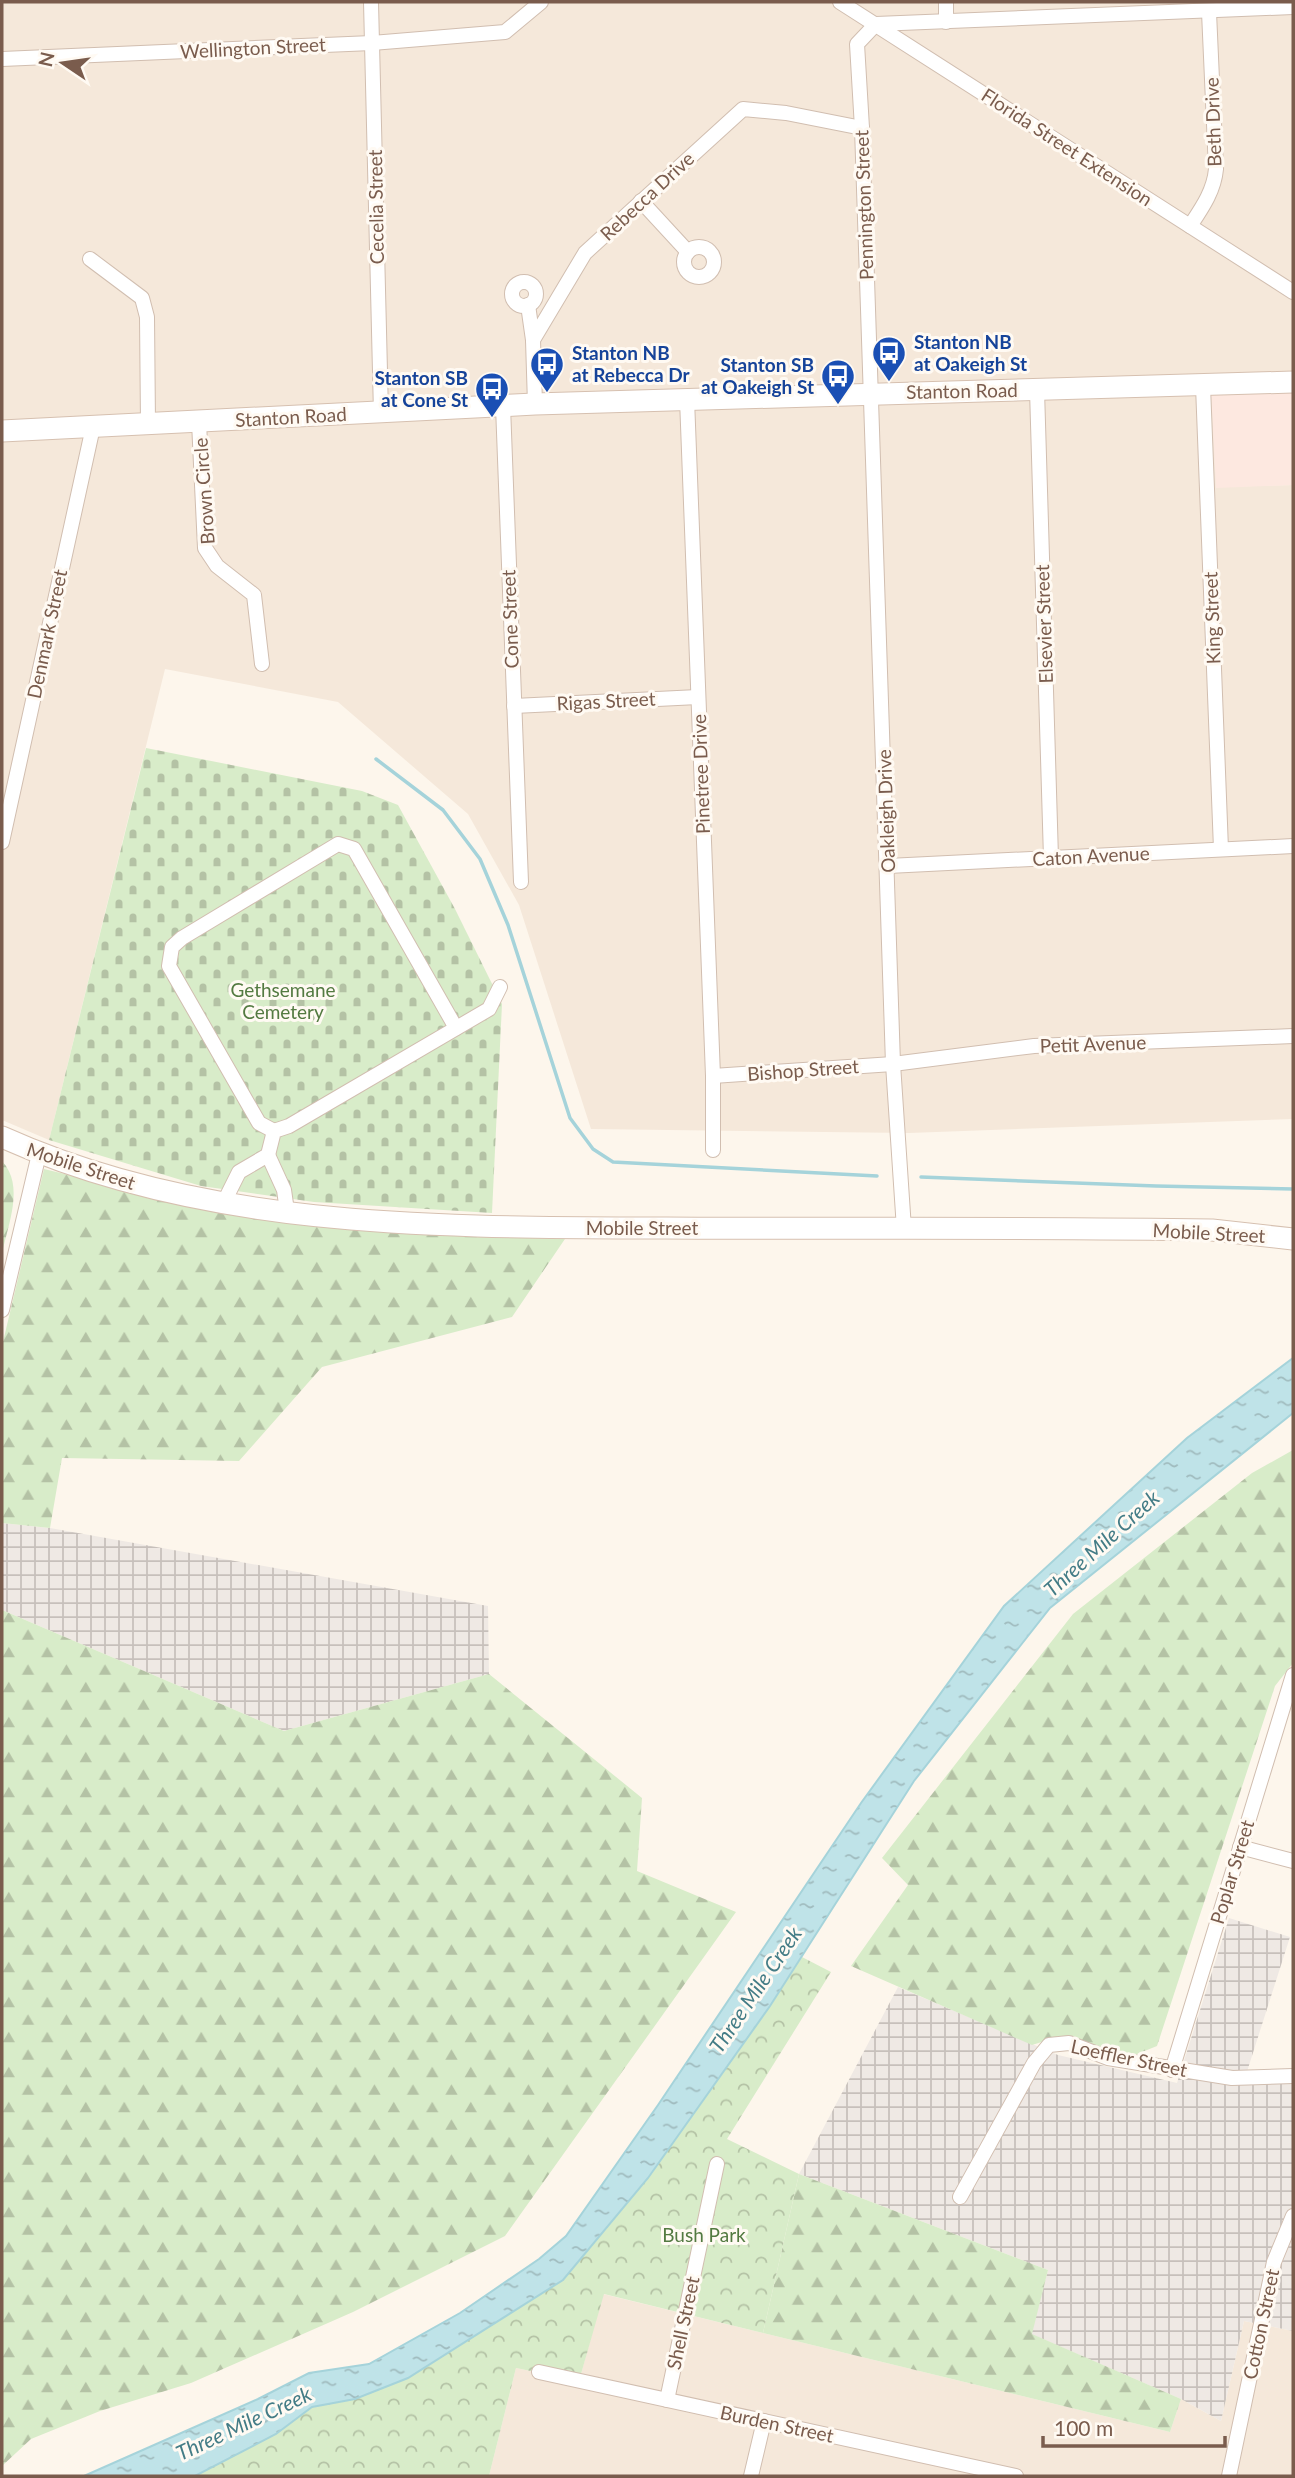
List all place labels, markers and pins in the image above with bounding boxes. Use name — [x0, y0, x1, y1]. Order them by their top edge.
place label: Stanton NB at Oakeigh St — [914, 330, 1027, 375]
bus stop icon: Stanton NB at Oakeigh St — [870, 334, 908, 383]
place label: Stanton NB at Rebecca Dr — [572, 341, 691, 386]
bus stop icon: Stanton NB at Rebecca Dr — [528, 345, 566, 394]
place label: Stanton SB at Oakeigh St — [701, 353, 814, 398]
bus stop icon: Stanton SB at Oakeigh St — [819, 357, 857, 406]
place label: Stanton SB at Cone St — [375, 366, 468, 411]
bus stop icon: Stanton SB at Cone St — [473, 370, 511, 419]

